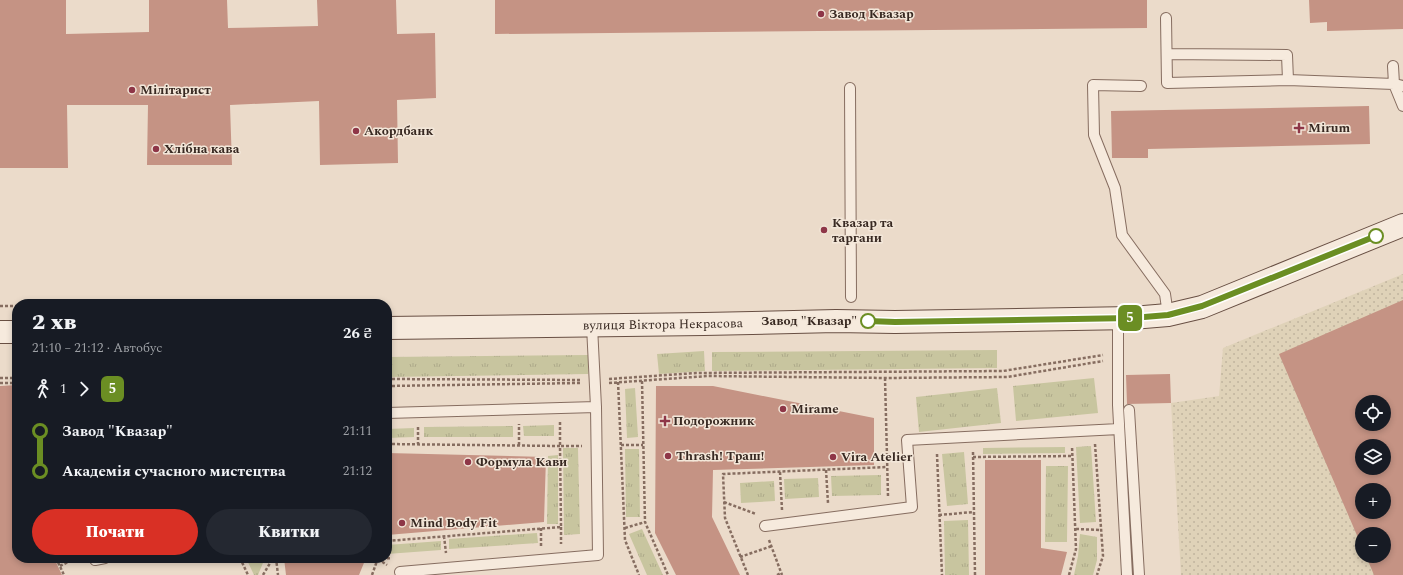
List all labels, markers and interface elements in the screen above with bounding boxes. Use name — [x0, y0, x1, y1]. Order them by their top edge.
place label: Завод Квазар — [829, 4, 914, 24]
marker: Завод Квазар — [816, 9, 826, 19]
place label: Мілітарист — [140, 80, 211, 100]
marker: Мілітарист — [127, 85, 137, 95]
place label: Mirum — [1308, 118, 1350, 138]
place label: Акордбанк — [364, 121, 433, 141]
marker: Mirum — [1293, 122, 1305, 134]
marker: Акордбанк — [351, 126, 361, 136]
place label: Хлібна кава — [164, 139, 240, 159]
marker: Хлібна кава — [151, 144, 161, 154]
place label: Квазар та таргани — [832, 213, 894, 248]
marker: Квазар та таргани — [819, 225, 829, 235]
unlabelled marker — [1368, 228, 1384, 244]
line badge: 5 — [1117, 305, 1143, 331]
text: 2 хв — [32, 306, 76, 339]
text: 5 — [1126, 307, 1134, 328]
place label: Завод "Квазар" — [761, 311, 857, 331]
street label: вулиця Віктора Некрасова — [583, 313, 744, 336]
marker: Завод "Квазар" — [860, 313, 876, 329]
text: 26 ₴ — [343, 322, 372, 345]
text: 21:10 – 21:12 · Автобус — [32, 338, 162, 358]
icon: walk — [32, 378, 54, 400]
icon: forward — [73, 378, 95, 400]
text: 5 — [109, 378, 116, 399]
text: 1 — [60, 379, 67, 399]
map controls — [1355, 395, 1391, 563]
button: locate — [1355, 395, 1391, 431]
place label: Mirame — [791, 399, 839, 419]
marker: Mirame — [778, 404, 788, 414]
place label: Подорожник — [673, 411, 755, 431]
marker: Подорожник — [660, 416, 670, 426]
text: Завод "Квазар" — [62, 420, 173, 443]
text: 21:11 — [343, 421, 372, 441]
button: layers — [1355, 439, 1391, 475]
place label: Thrash! Траш! — [676, 446, 764, 466]
place label: Vira Atelier — [841, 447, 913, 467]
marker: Thrash! Траш! — [663, 451, 673, 461]
place label: Формула Кави — [476, 452, 567, 472]
marker: Vira Atelier — [828, 452, 838, 462]
marker: Формула Кави — [463, 457, 473, 467]
text: Академія сучасного мистецтва — [62, 460, 286, 483]
text: 21:12 — [343, 461, 372, 481]
button: + — [1355, 483, 1391, 519]
button: Почати — [32, 509, 198, 555]
button: Квитки — [206, 509, 372, 555]
place label: Mind Body Fit — [410, 513, 497, 533]
marker: Mind Body Fit — [397, 518, 407, 528]
button: − — [1355, 527, 1391, 563]

